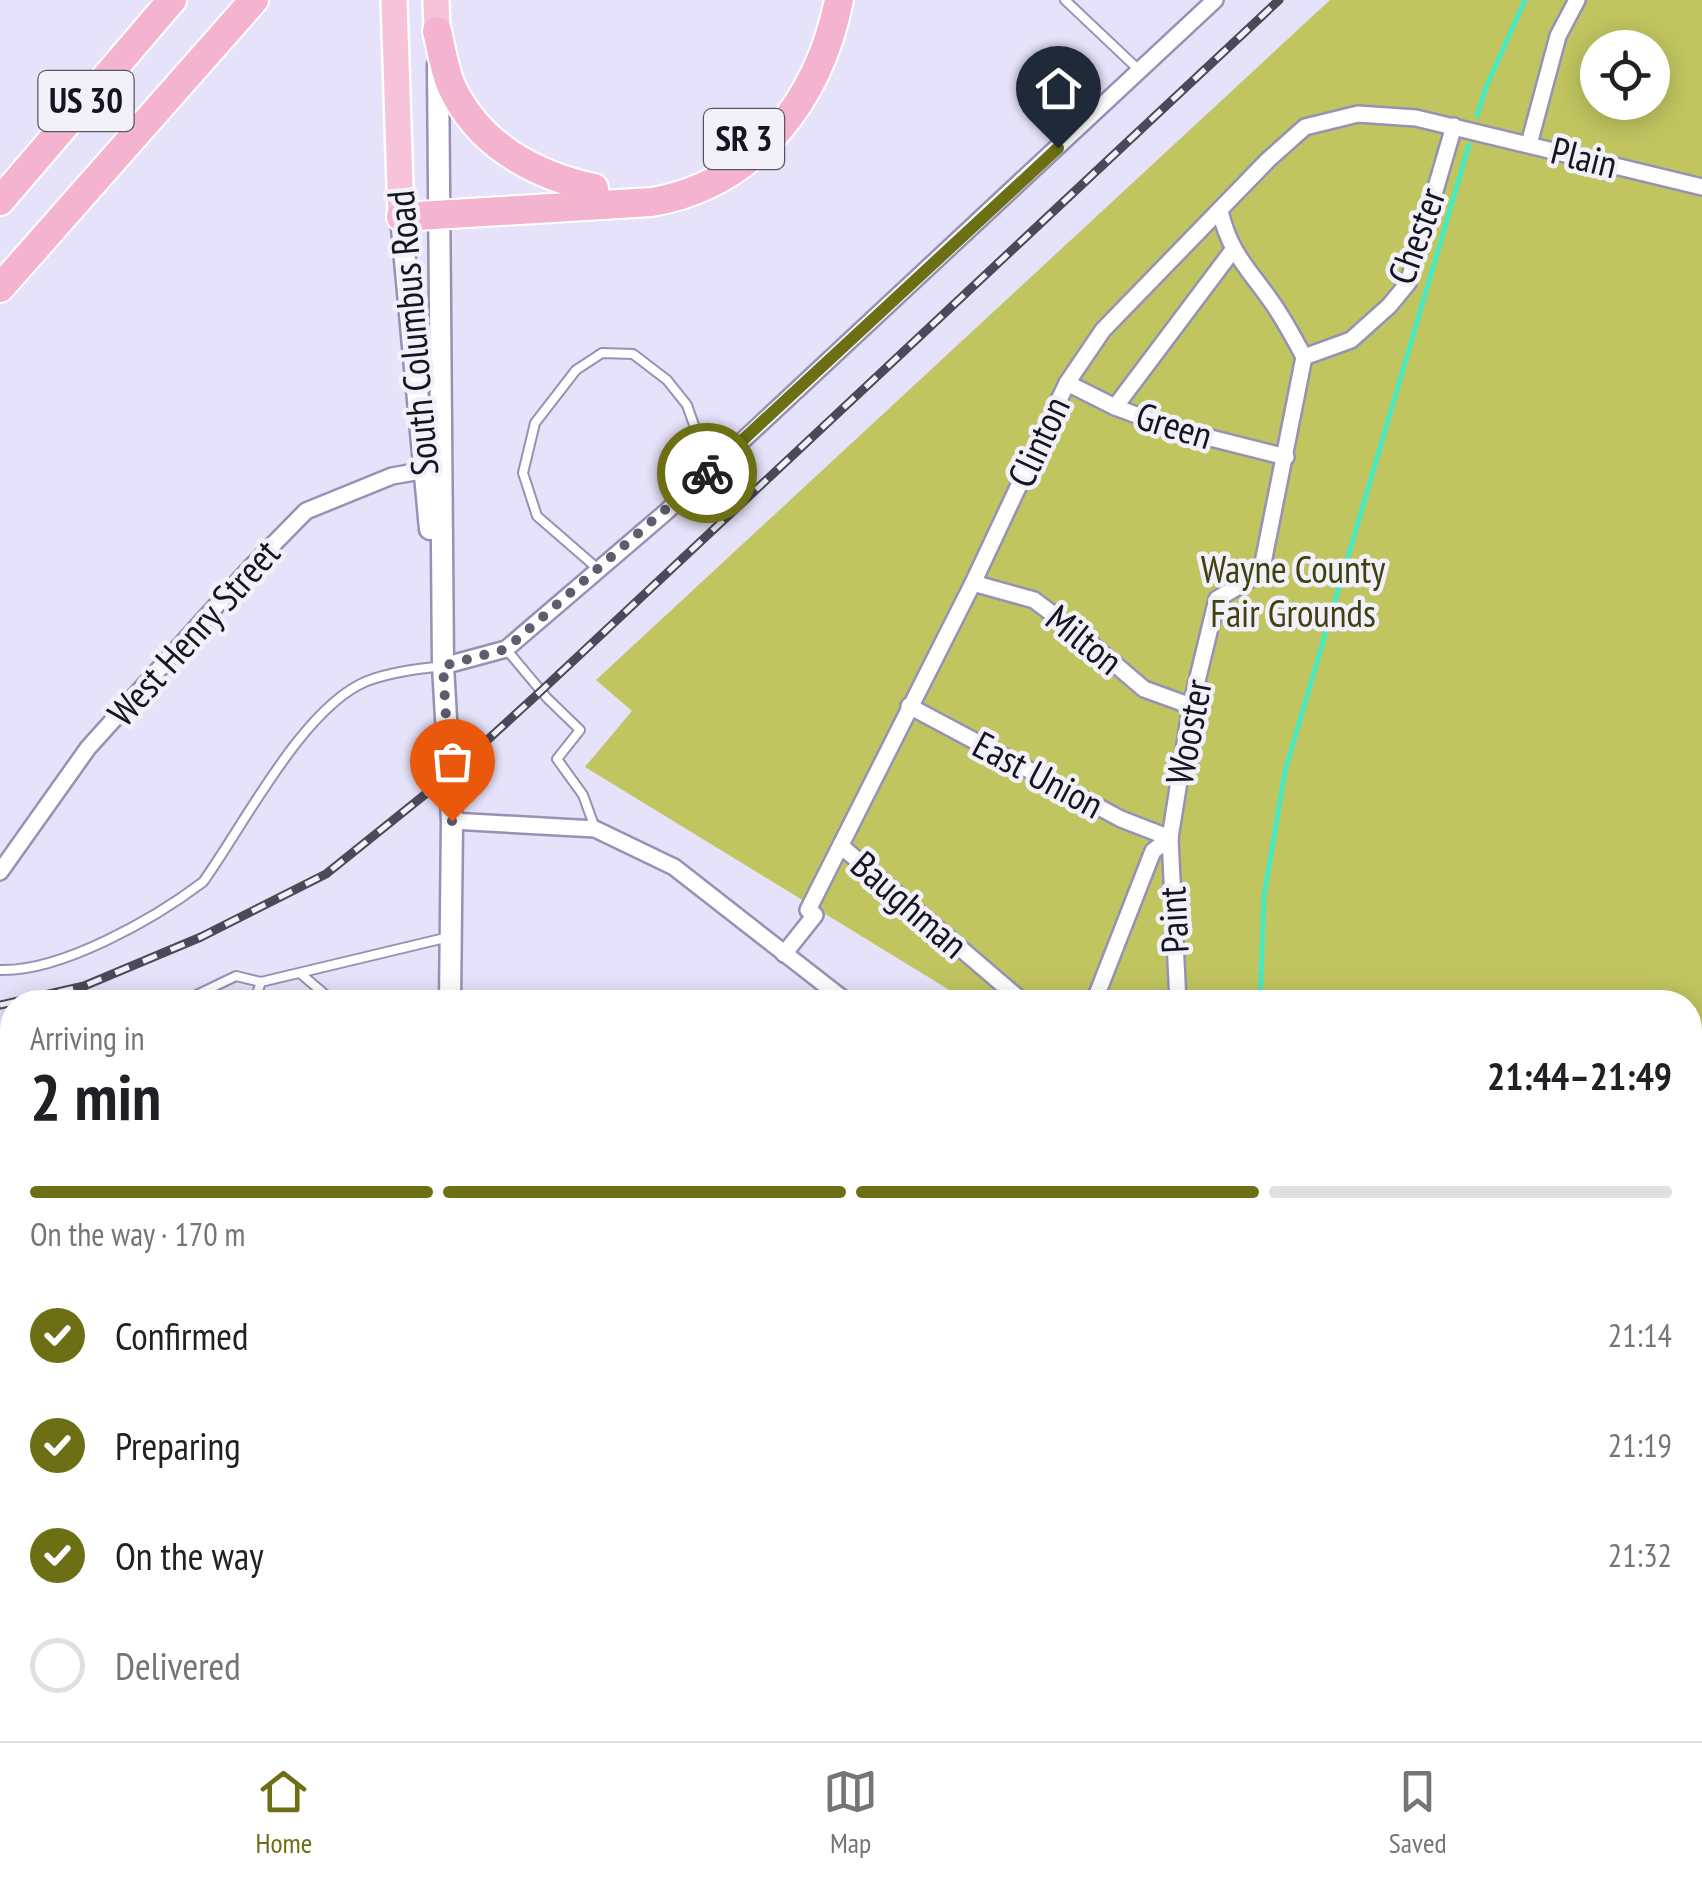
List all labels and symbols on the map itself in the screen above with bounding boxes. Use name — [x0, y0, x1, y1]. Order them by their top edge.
pin — [1016, 46, 1101, 149]
road number: US 30 — [38, 71, 134, 131]
road number: SR 3 — [704, 109, 784, 169]
street label: Plain — [1546, 125, 1622, 188]
street label: Chester — [1376, 180, 1456, 290]
street label: South Columbus Road — [375, 189, 448, 478]
street label: Clinton — [995, 388, 1080, 495]
street label: Green — [1131, 390, 1218, 459]
courier — [657, 423, 757, 523]
street label: West Henry Street — [96, 528, 290, 735]
park label: Wayne County Fair Grounds — [1201, 544, 1386, 637]
street label: Milton — [1037, 593, 1133, 684]
street label: Wooster — [1153, 674, 1222, 788]
pin — [410, 719, 495, 822]
street label: East Union — [965, 719, 1112, 828]
street label: Baughman — [841, 840, 979, 968]
street label: Paint — [1146, 885, 1199, 955]

